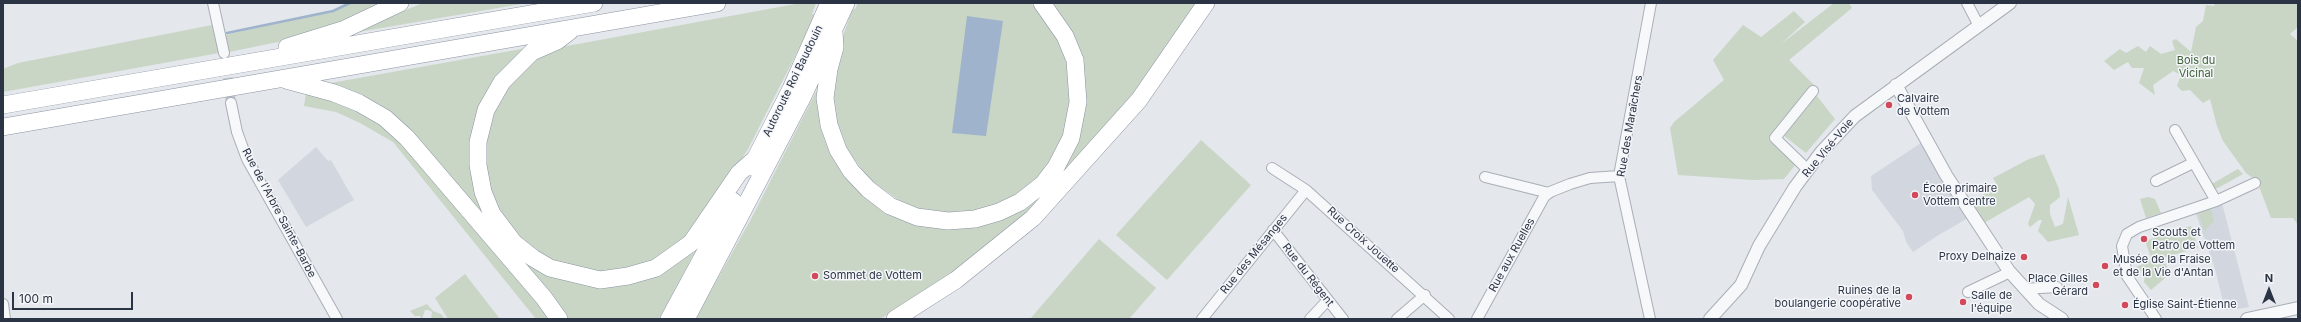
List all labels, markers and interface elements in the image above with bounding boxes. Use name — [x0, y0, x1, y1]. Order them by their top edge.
street label: Autoroute Roi Baudouin — [760, 23, 826, 139]
park label: Bois du Vicinal — [2177, 54, 2215, 80]
street label: Rue des Maraîchers — [1615, 74, 1645, 178]
place label: Calvaire de Vottem — [1897, 92, 1950, 118]
marker: Calvaire de Vottem — [1884, 100, 1894, 110]
street label: Rue Visé-Voie — [1800, 116, 1856, 180]
street label: Rue de l'Arbre Sainte-Barbe — [239, 146, 319, 280]
place label: École primaire Vottem centre — [1923, 182, 1997, 208]
marker: École primaire Vottem centre — [1910, 190, 1920, 200]
street label: Rue Croix Jouette — [1324, 204, 1402, 276]
street label: Rue des Mésanges — [1218, 211, 1290, 297]
street label: Rue aux Ruelles — [1486, 216, 1538, 294]
place label: Scouts et Patro de Vottem — [2152, 226, 2235, 252]
marker: Scouts et Patro de Vottem — [2139, 234, 2149, 244]
street label: Rue du Régent — [1279, 241, 1337, 309]
place label: Proxy Delhaize — [1939, 250, 2016, 264]
marker: Proxy Delhaize — [2019, 252, 2029, 262]
place label: Musée de la Fraise et de la Vie d'Antan — [2113, 253, 2214, 279]
marker: Musée de la Fraise et de la Vie d'Antan — [2100, 261, 2110, 271]
place label: Sommet de Vottem — [823, 269, 922, 283]
north arrow — [2249, 270, 2289, 310]
marker: Sommet de Vottem — [810, 271, 820, 281]
text: N — [2265, 271, 2273, 285]
place label: Place Gilles Gérard — [2028, 272, 2088, 298]
marker: Place Gilles Gérard — [2091, 280, 2101, 290]
scale bar — [14, 284, 135, 310]
place label: Ruines de la boulangerie coopérative — [1775, 284, 1901, 310]
place label: Salle de l'équipe — [1971, 289, 2012, 315]
text: 100 m — [19, 291, 53, 306]
marker: Ruines de la boulangerie coopérative — [1904, 292, 1914, 302]
marker: Salle de l'équipe — [1958, 297, 1968, 307]
place label: Église Saint-Étienne — [2133, 298, 2237, 312]
marker: Église Saint-Étienne — [2120, 300, 2130, 310]

